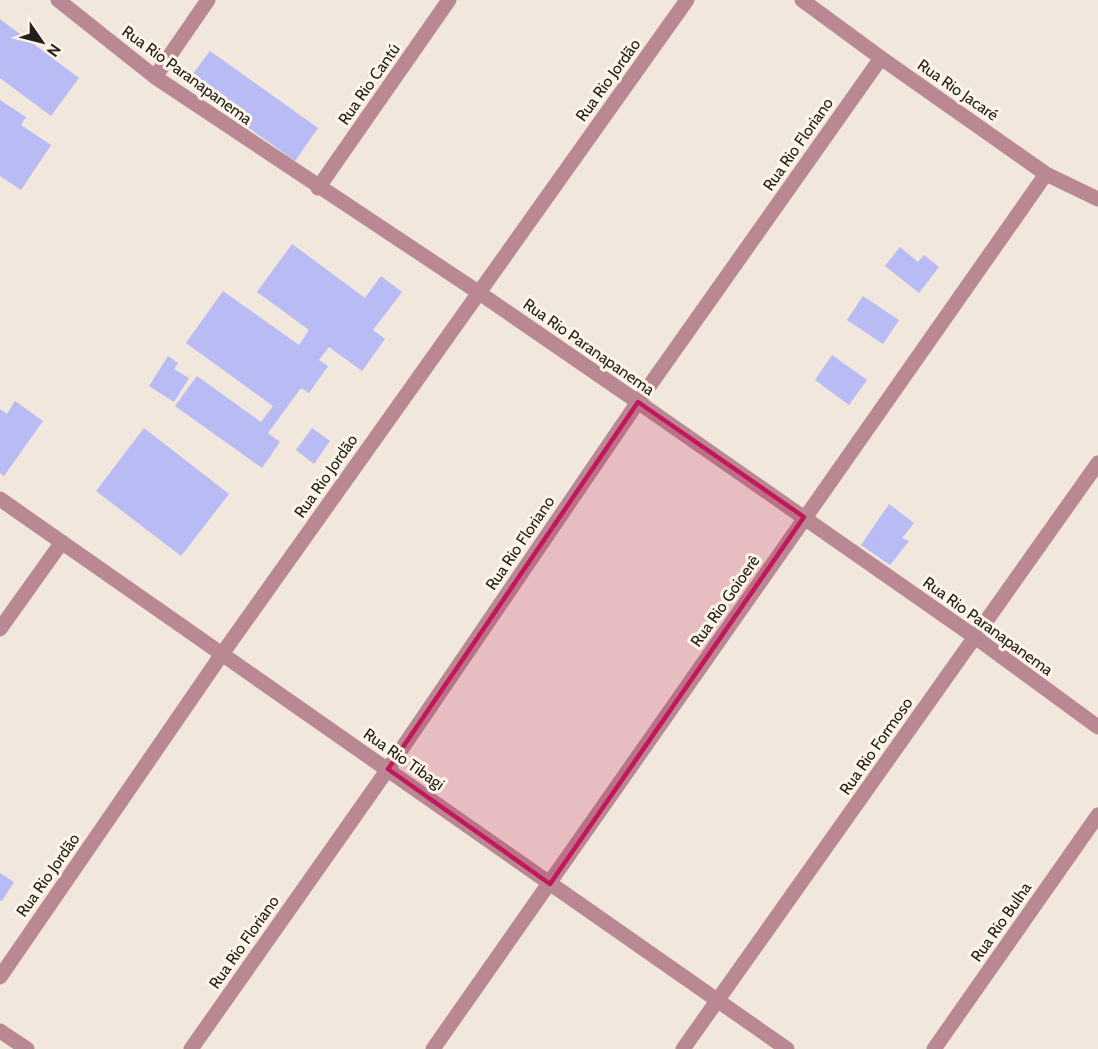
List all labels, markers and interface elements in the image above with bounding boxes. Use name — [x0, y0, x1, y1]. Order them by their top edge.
north arrow — [12, 12, 72, 72]
street label: Rua Rio Paranapanema — [118, 22, 256, 129]
street label: Rua Rio Jordão — [572, 35, 644, 125]
text: N — [43, 40, 65, 60]
street label: Rua Rio Cantú — [334, 40, 404, 128]
street label: Rua Rio Jacaré — [914, 55, 1002, 125]
street label: Rua Rio Floriano — [759, 94, 837, 194]
street label: Rua Rio Paranapanema — [520, 295, 658, 400]
street label: Rua Rio Jordão — [290, 431, 362, 521]
street label: Rua Rio Floriano — [482, 492, 559, 594]
street label: Rua Rio Goioerê — [686, 552, 764, 650]
street label: Rua Rio Paranapanema — [919, 573, 1057, 680]
street label: Rua Rio Formoso — [835, 694, 917, 798]
street label: Rua Rio Tibagi — [360, 724, 448, 794]
street label: Rua Rio Jordão — [12, 830, 84, 920]
street label: Rua Rio Bulha — [967, 878, 1035, 965]
street label: Rua Rio Floriano — [205, 892, 283, 992]

